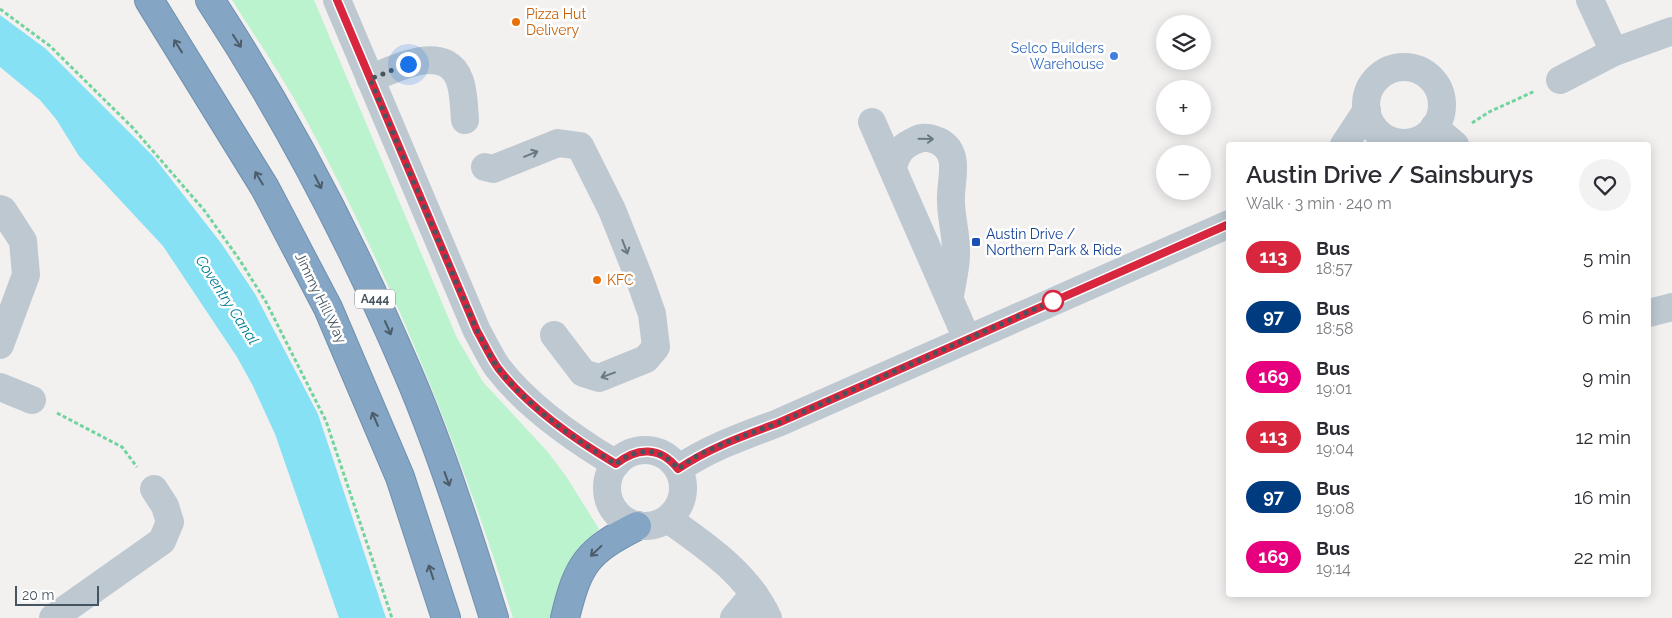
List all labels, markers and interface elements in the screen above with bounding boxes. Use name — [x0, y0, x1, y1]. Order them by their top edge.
place label: Pizza Hut Delivery — [526, 6, 586, 38]
map controls — [1156, 15, 1211, 200]
button: layers — [1156, 15, 1211, 70]
marker: Pizza Hut Delivery — [510, 16, 522, 28]
one-way arrow — [232, 33, 242, 47]
one-way arrow — [173, 39, 183, 53]
place label: Selco Builders Warehouse — [1011, 40, 1104, 72]
marker: Selco Builders Warehouse — [1108, 50, 1120, 62]
your location — [396, 52, 421, 77]
button: + — [1156, 80, 1211, 135]
one-way arrow — [917, 134, 933, 144]
button: − — [1156, 145, 1211, 200]
one-way arrow — [522, 149, 538, 158]
button: heart — [1579, 159, 1631, 211]
text: Austin Drive / Sainsburys — [1246, 160, 1533, 189]
one-way arrow — [254, 172, 264, 186]
one-way arrow — [314, 174, 323, 189]
text: Walk · 3 min · 240 m — [1246, 194, 1392, 213]
place label: Austin Drive / Northern Park & Ride — [986, 226, 1122, 258]
marker: Austin Drive / Northern Park & Ride — [970, 236, 982, 248]
text: Bus — [1316, 237, 1350, 259]
one-way arrow — [621, 238, 630, 254]
text: 113 — [1260, 246, 1287, 267]
text: 5 min — [1583, 246, 1631, 268]
street label: Jimmy Hill Way — [292, 250, 350, 346]
water label: Coventry Canal — [192, 252, 262, 348]
text: 18:57 — [1316, 259, 1353, 278]
place label: KFC — [607, 272, 634, 288]
marker: KFC — [591, 274, 603, 286]
road number: A444 — [355, 290, 395, 308]
unlabelled marker — [1042, 290, 1064, 312]
text: Bus — [1316, 297, 1350, 319]
text: 97 — [1263, 306, 1284, 327]
text: 6 min — [1582, 306, 1631, 328]
text: 18:58 — [1316, 319, 1354, 338]
one-way arrow — [384, 320, 393, 335]
text: Bus — [1316, 357, 1350, 379]
text: 169 — [1258, 366, 1289, 387]
text: 9 min — [1582, 366, 1631, 388]
one-way arrow — [600, 371, 616, 380]
text: 19:01 — [1316, 379, 1352, 398]
one-way arrow — [370, 412, 380, 427]
text: Bus — [1316, 417, 1350, 439]
text: 113 — [1260, 426, 1287, 447]
text: 12 min — [1575, 426, 1631, 448]
text: 19:04 — [1316, 439, 1354, 458]
one-way arrow — [443, 471, 452, 487]
text: Bus — [1316, 477, 1350, 499]
text: 97 — [1263, 486, 1284, 507]
text: 16 min — [1574, 486, 1631, 508]
text: 19:08 — [1316, 499, 1355, 518]
text: Bus — [1316, 537, 1350, 559]
one-way arrow — [589, 545, 602, 557]
text: 169 — [1258, 546, 1289, 567]
text: 22 min — [1574, 546, 1631, 568]
text: 19:14 — [1316, 559, 1351, 578]
one-way arrow — [425, 564, 435, 580]
scale bar — [15, 583, 99, 606]
text: 20 m — [22, 587, 54, 603]

